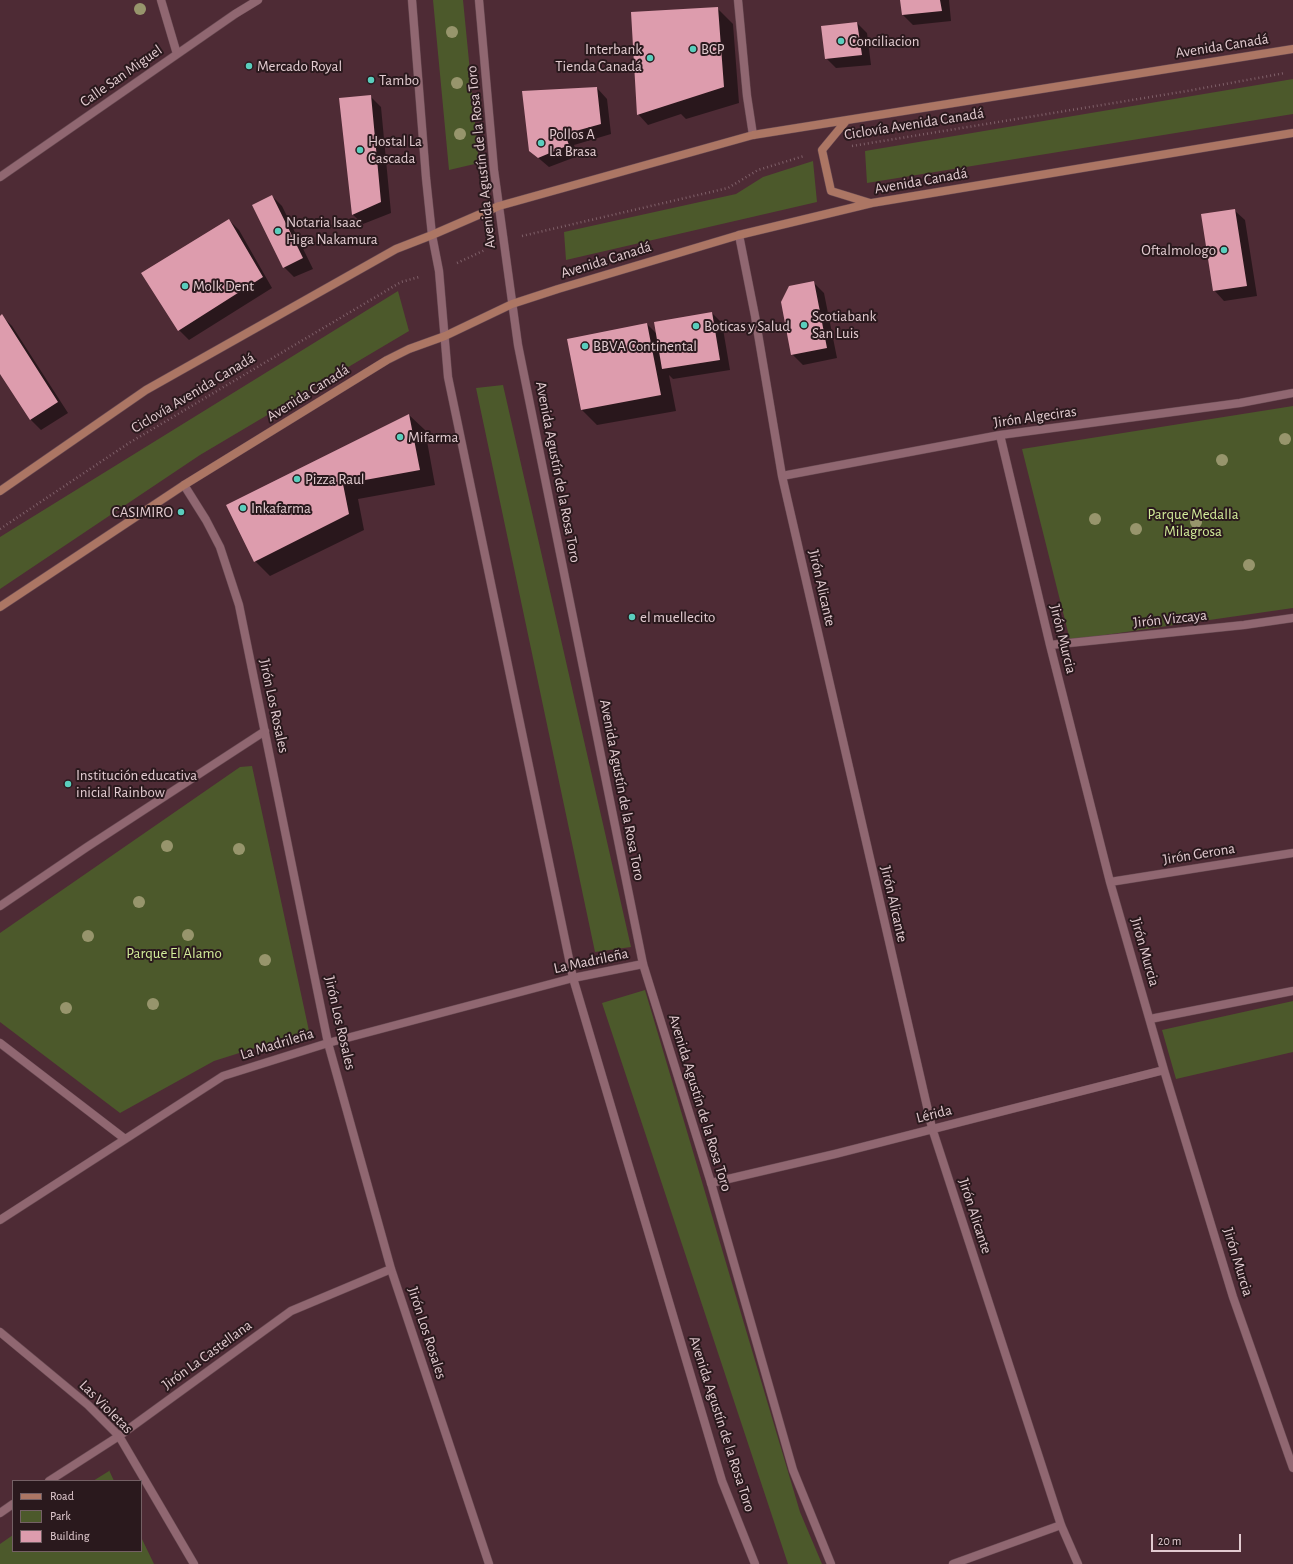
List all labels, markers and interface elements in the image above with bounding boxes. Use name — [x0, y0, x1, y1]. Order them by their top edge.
street label: Avenida Canadá — [1174, 30, 1270, 62]
place label: Conciliacion — [849, 32, 919, 50]
marker: Conciliacion — [836, 36, 846, 46]
place label: Interbank Tienda Canadá — [555, 40, 642, 75]
place label: BCP — [701, 40, 725, 58]
street label: Calle San Miguel — [76, 41, 166, 111]
marker: BCP — [688, 44, 698, 54]
marker: Interbank Tienda Canadá — [645, 53, 655, 63]
place label: Mercado Royal — [257, 57, 342, 75]
marker: Mercado Royal — [244, 61, 254, 71]
street label: Avenida Agustín de la Rosa Toro — [462, 65, 500, 249]
place label: Tambo — [379, 71, 419, 89]
marker: Tambo — [366, 75, 376, 85]
street label: Ciclovía Avenida Canadá — [843, 104, 985, 144]
place label: Pollos A La Brasa — [549, 125, 597, 160]
place label: Hostal La Cascada — [368, 132, 422, 167]
marker: Pollos A La Brasa — [536, 138, 546, 148]
marker: Hostal La Cascada — [355, 145, 365, 155]
street label: Avenida Canadá — [873, 164, 969, 198]
place label: Notaria Isaac Higa Nakamura — [286, 213, 378, 248]
marker: Notaria Isaac Higa Nakamura — [273, 226, 283, 236]
street label: Avenida Canadá — [558, 238, 654, 282]
place label: Oftalmologo — [1141, 241, 1216, 259]
marker: Oftalmologo — [1219, 245, 1229, 255]
place label: Molk Dent — [193, 277, 254, 295]
marker: Molk Dent — [180, 281, 190, 291]
place label: Scotiabank San Luis — [812, 307, 876, 342]
place label: Boticas y Salud — [704, 317, 790, 335]
marker: Scotiabank San Luis — [799, 320, 809, 330]
marker: Boticas y Salud — [691, 321, 701, 331]
place label: BBVA Continental — [593, 337, 697, 355]
marker: BBVA Continental — [580, 341, 590, 351]
street label: Ciclovía Avenida Canadá — [128, 349, 258, 437]
street label: Avenida Canadá — [263, 360, 353, 426]
street label: Avenida Agustín de la Rosa Toro — [532, 380, 584, 564]
street label: Jirón Algeciras — [992, 402, 1078, 432]
place label: Mifarma — [408, 428, 458, 446]
marker: Mifarma — [395, 432, 405, 442]
place label: Pizza Raul — [305, 470, 365, 488]
marker: Pizza Raul — [292, 474, 302, 484]
place label: Inkafarma — [251, 499, 311, 517]
place label: CASIMIRO — [112, 503, 173, 521]
marker: Inkafarma — [238, 503, 248, 513]
park label: Parque Medalla Milagrosa — [1147, 505, 1239, 540]
marker: CASIMIRO — [176, 507, 186, 517]
street label: Jirón Alicante — [804, 548, 840, 628]
street label: Jirón Murcia — [1046, 603, 1080, 675]
street label: Jirón Vizcaya — [1132, 606, 1208, 632]
place label: el muellecito — [640, 608, 715, 626]
marker: el muellecito — [627, 612, 637, 622]
street label: Jirón Los Rosales — [255, 657, 293, 755]
street label: Avenida Agustín de la Rosa Toro — [596, 698, 648, 882]
place label: Institución educativa inicial Rainbow — [76, 766, 197, 801]
marker: Institución educativa inicial Rainbow — [63, 779, 73, 789]
street label: Jirón Gerona — [1162, 839, 1236, 869]
street label: Jirón Alicante — [876, 864, 912, 944]
street label: Jirón Murcia — [1127, 916, 1163, 988]
park label: Parque El Alamo — [126, 944, 222, 962]
street label: La Madrileña — [552, 944, 630, 978]
street label: Jirón Los Rosales — [320, 974, 360, 1072]
street label: Avenida Agustín de la Rosa Toro — [665, 1012, 735, 1194]
street label: La Madrileña — [238, 1024, 316, 1064]
street label: Lérida — [914, 1101, 954, 1127]
street label: Jirón Alicante — [954, 1176, 996, 1256]
street label: Jirón Murcia — [1219, 1226, 1257, 1298]
street label: Jirón Los Rosales — [404, 1285, 450, 1381]
street label: Jirón La Castellana — [159, 1316, 255, 1394]
street label: Avenida Agustín de la Rosa Toro — [685, 1334, 759, 1514]
street label: Las Violetas — [75, 1376, 137, 1438]
legend — [12, 1480, 142, 1552]
text: Road — [50, 1490, 74, 1502]
text: Park — [50, 1510, 71, 1522]
scale bar — [1153, 1526, 1243, 1552]
text: Building — [50, 1530, 90, 1542]
text: 20 m — [1158, 1535, 1181, 1547]

